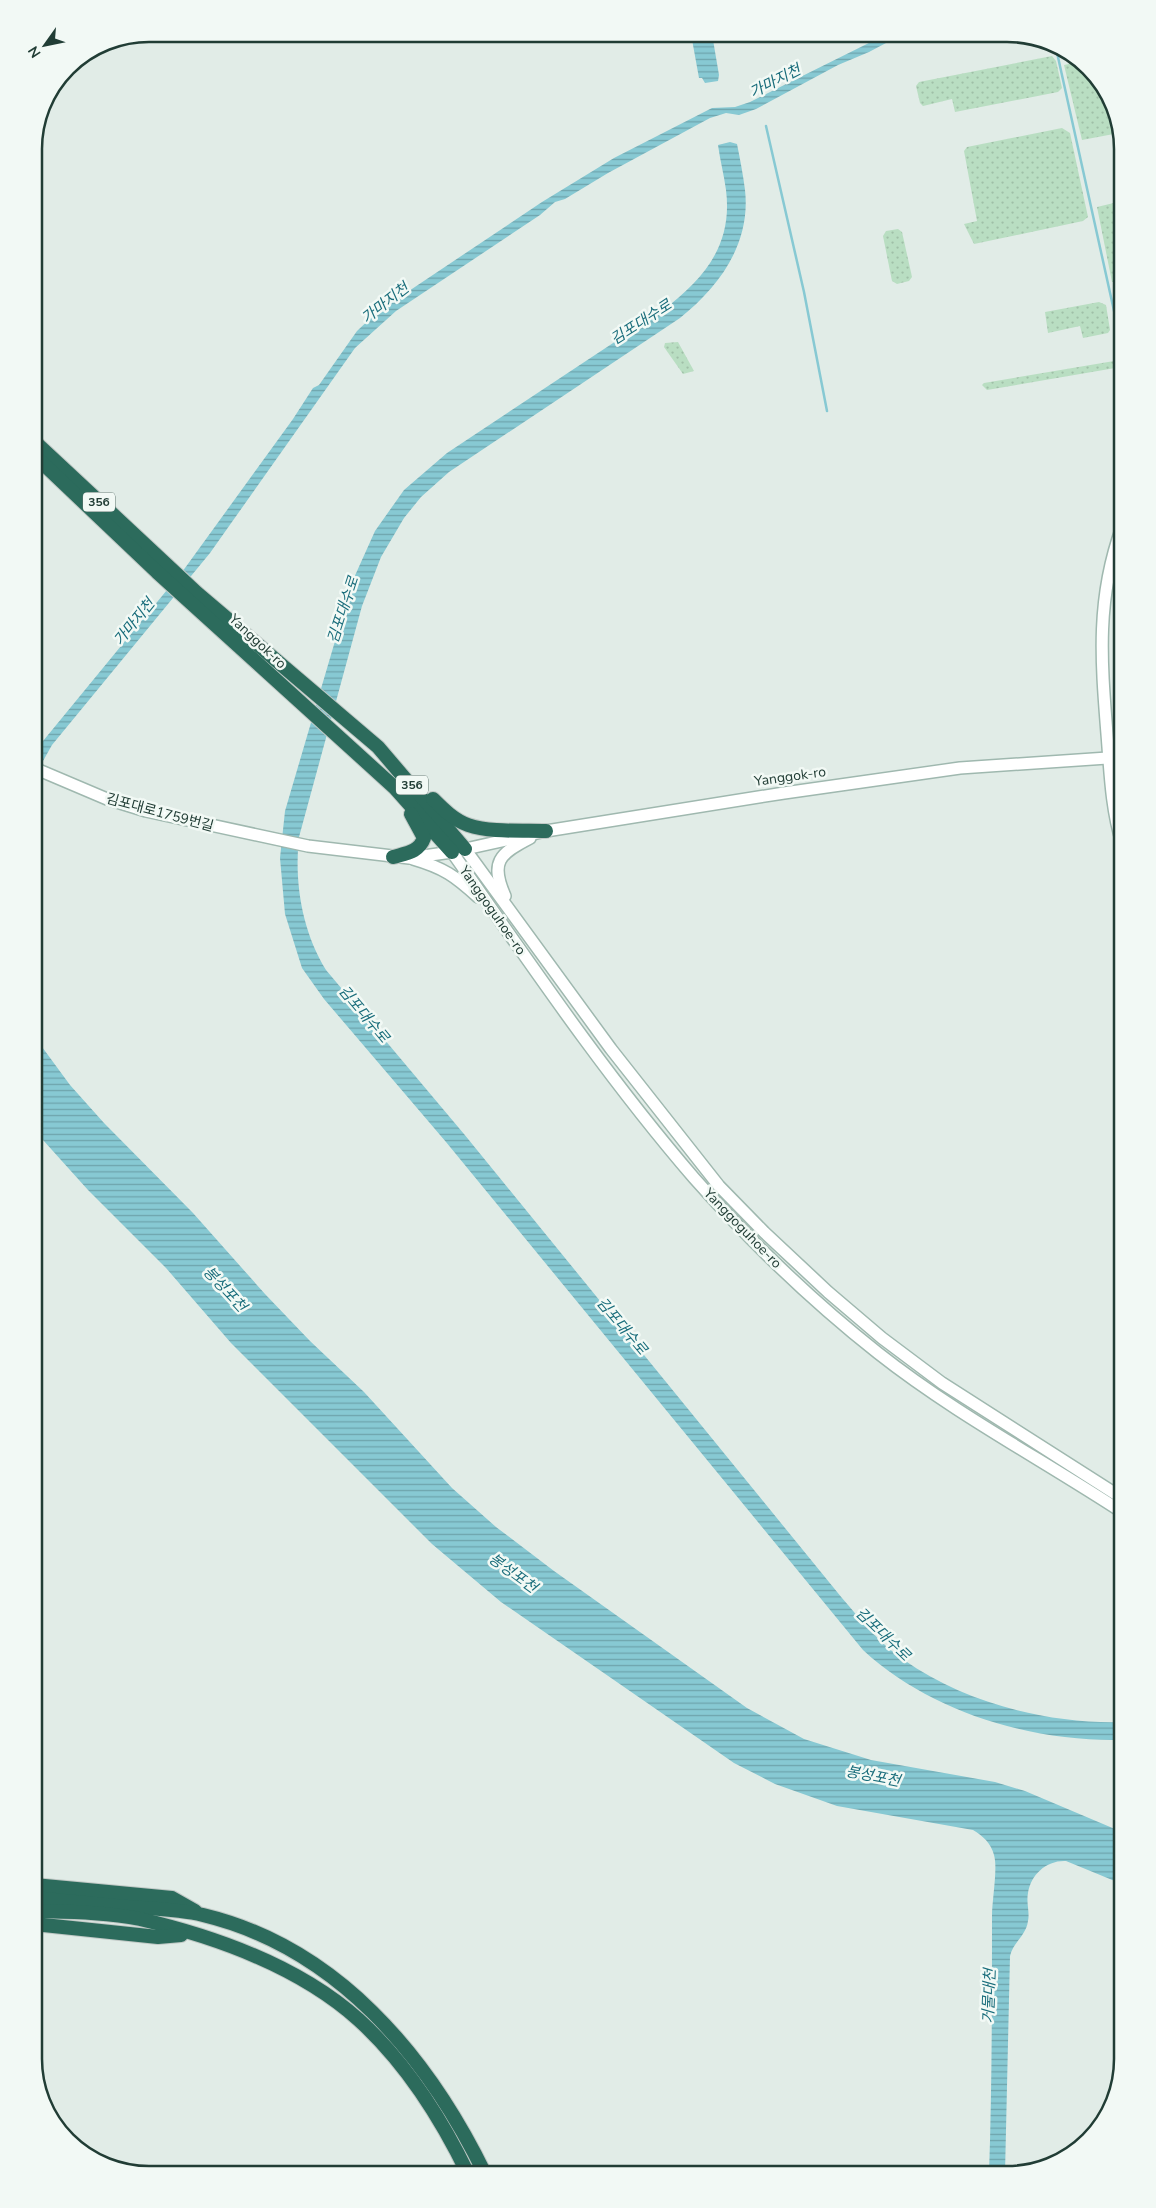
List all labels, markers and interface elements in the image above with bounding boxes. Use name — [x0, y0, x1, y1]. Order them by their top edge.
north arrow — [20, 20, 70, 70]
text: N — [24, 42, 45, 61]
water label: 가마지천 — [746, 59, 806, 102]
water label: 가마지천 — [357, 277, 415, 328]
water label: 김포대수로 — [607, 294, 676, 349]
road number: 356 — [83, 492, 115, 512]
water label: 김포대수로 — [323, 573, 364, 646]
water label: 가마지천 — [109, 593, 161, 650]
street label: Yanggok-ro — [224, 609, 291, 673]
street label: Yanggok-ro — [752, 762, 827, 791]
road number: 356 — [396, 776, 428, 794]
street label: 김포대로1759번길 — [104, 789, 216, 836]
street label: Yanggoguhoe-ro — [454, 861, 531, 959]
water label: 김포대수로 — [334, 981, 395, 1048]
street label: Yanggoguhoe-ro — [699, 1183, 786, 1273]
water label: 봉성포천 — [199, 1262, 253, 1318]
water label: 김포대수로 — [592, 1293, 653, 1360]
water label: 봉성포천 — [485, 1549, 543, 1599]
water label: 김포대수로 — [851, 1603, 916, 1666]
water label: 봉성포천 — [844, 1761, 904, 1792]
water label: 거물대천 — [978, 1966, 1000, 2024]

